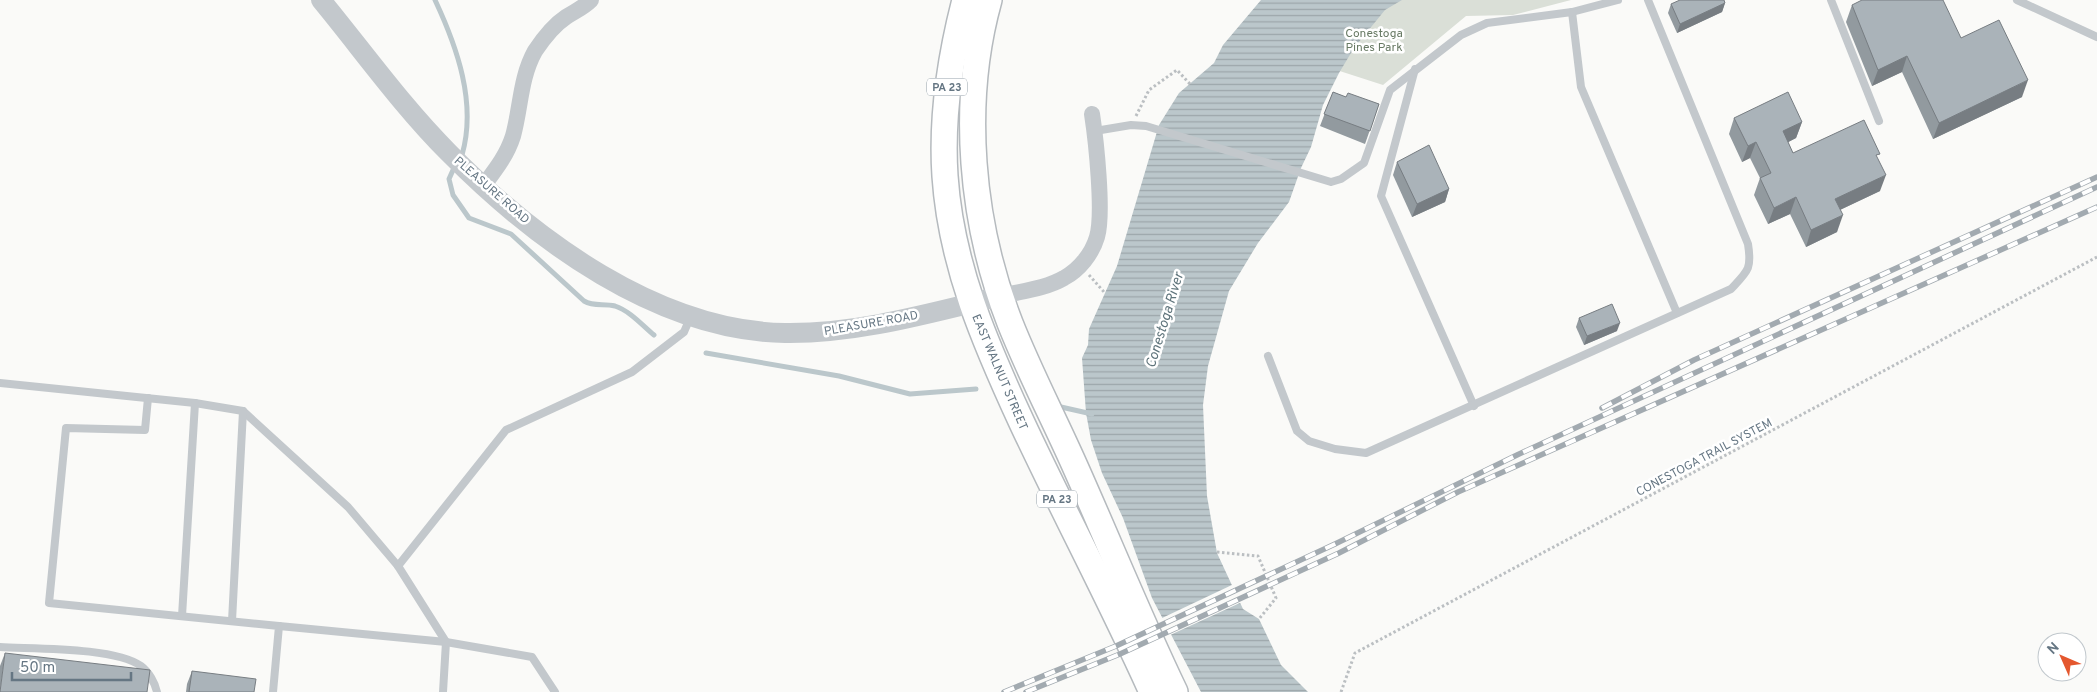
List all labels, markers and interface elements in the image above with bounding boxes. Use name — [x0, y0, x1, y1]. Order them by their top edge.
park label: Conestoga Pines Park — [1345, 26, 1403, 56]
road number: PA 23 — [927, 78, 967, 95]
street label: PLEASURE ROAD — [450, 153, 533, 228]
water label: Conestoga River — [1143, 269, 1189, 370]
street label: PLEASURE ROAD — [823, 308, 919, 340]
street label: EAST WALNUT STREET — [967, 312, 1031, 433]
street label: CONESTOGA TRAIL SYSTEM — [1634, 415, 1775, 501]
road number: PA 23 — [1037, 490, 1077, 508]
north arrow — [2037, 632, 2087, 682]
text: N — [2044, 639, 2063, 658]
scale bar — [12, 650, 131, 682]
text: 50 m — [20, 659, 55, 678]

